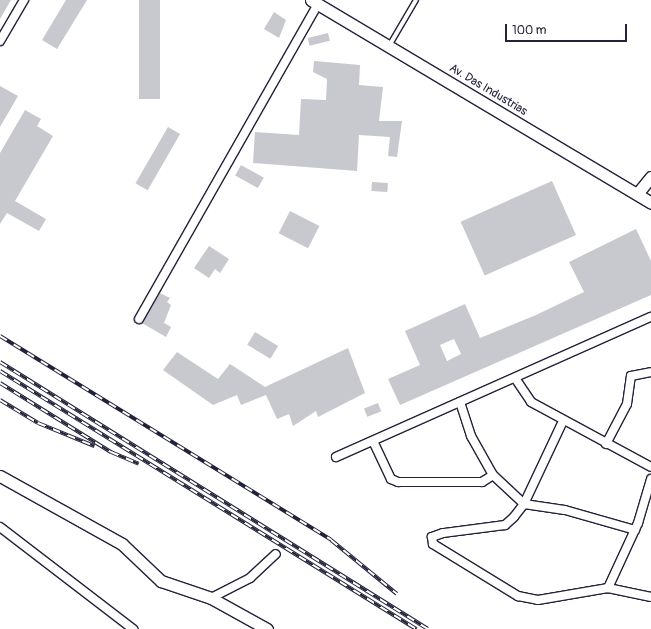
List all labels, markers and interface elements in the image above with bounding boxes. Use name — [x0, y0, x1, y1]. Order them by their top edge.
scale bar — [507, 16, 629, 42]
text: 100 m — [512, 23, 546, 38]
street label: Av. Das Industrias — [446, 61, 530, 119]

